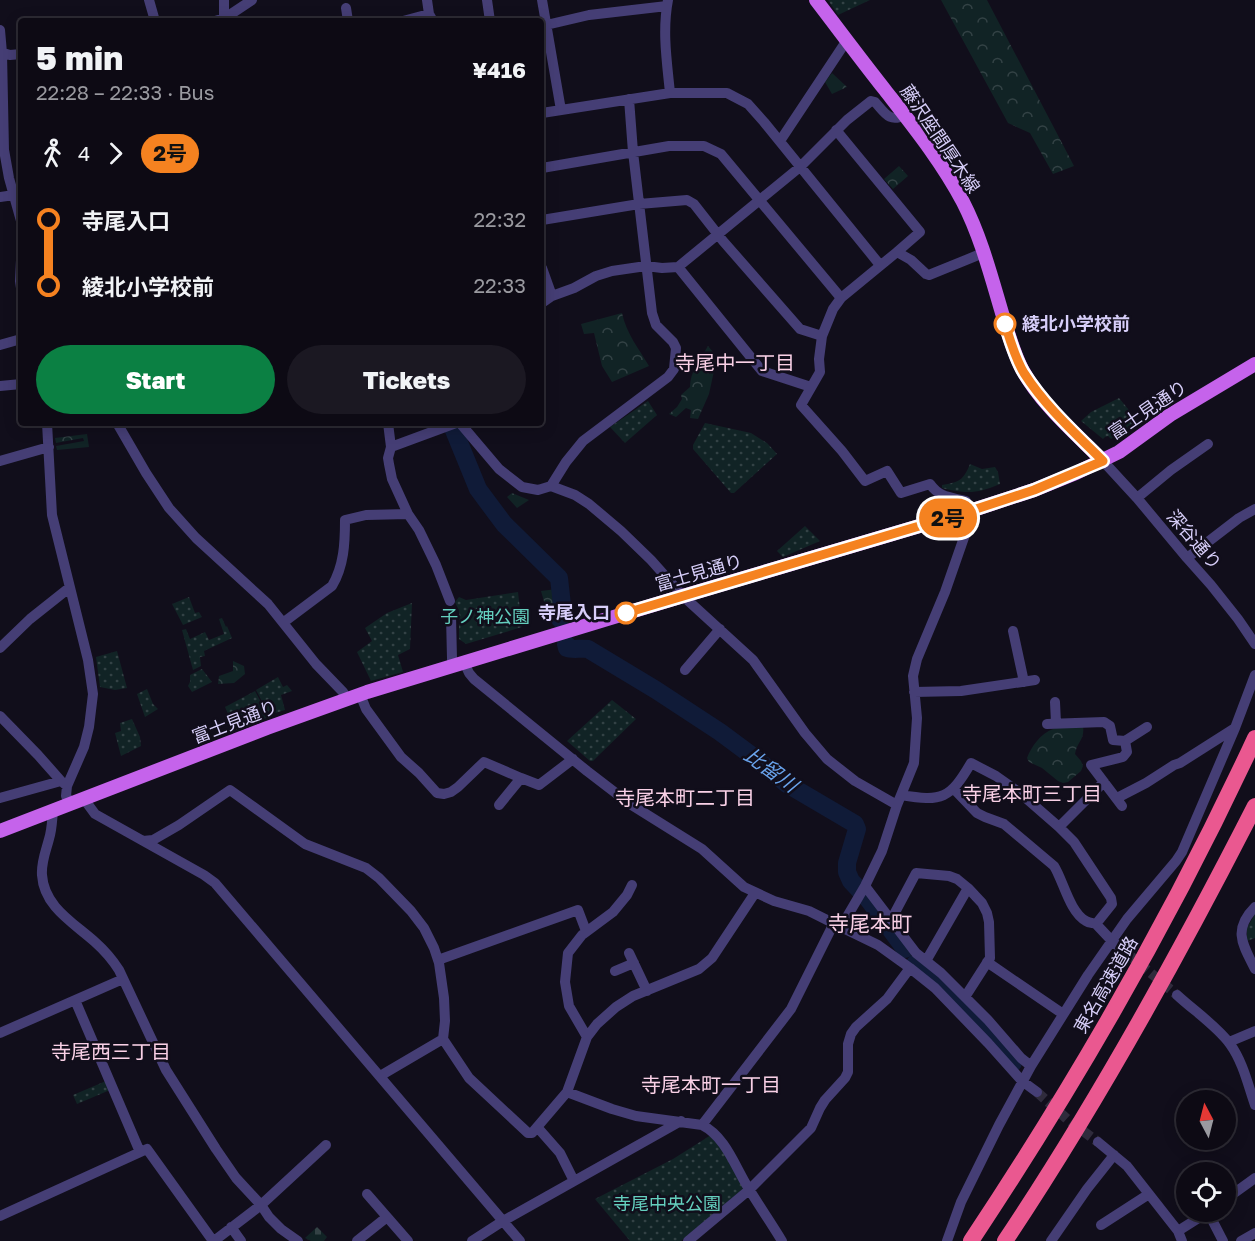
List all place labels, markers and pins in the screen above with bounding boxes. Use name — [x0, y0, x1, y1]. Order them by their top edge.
place label: 綾北小学校前 — [1022, 312, 1130, 334]
marker: 綾北小学校前 — [994, 313, 1016, 335]
place label: 寺尾入口 — [538, 601, 610, 623]
marker: 寺尾入口 — [615, 602, 637, 624]

